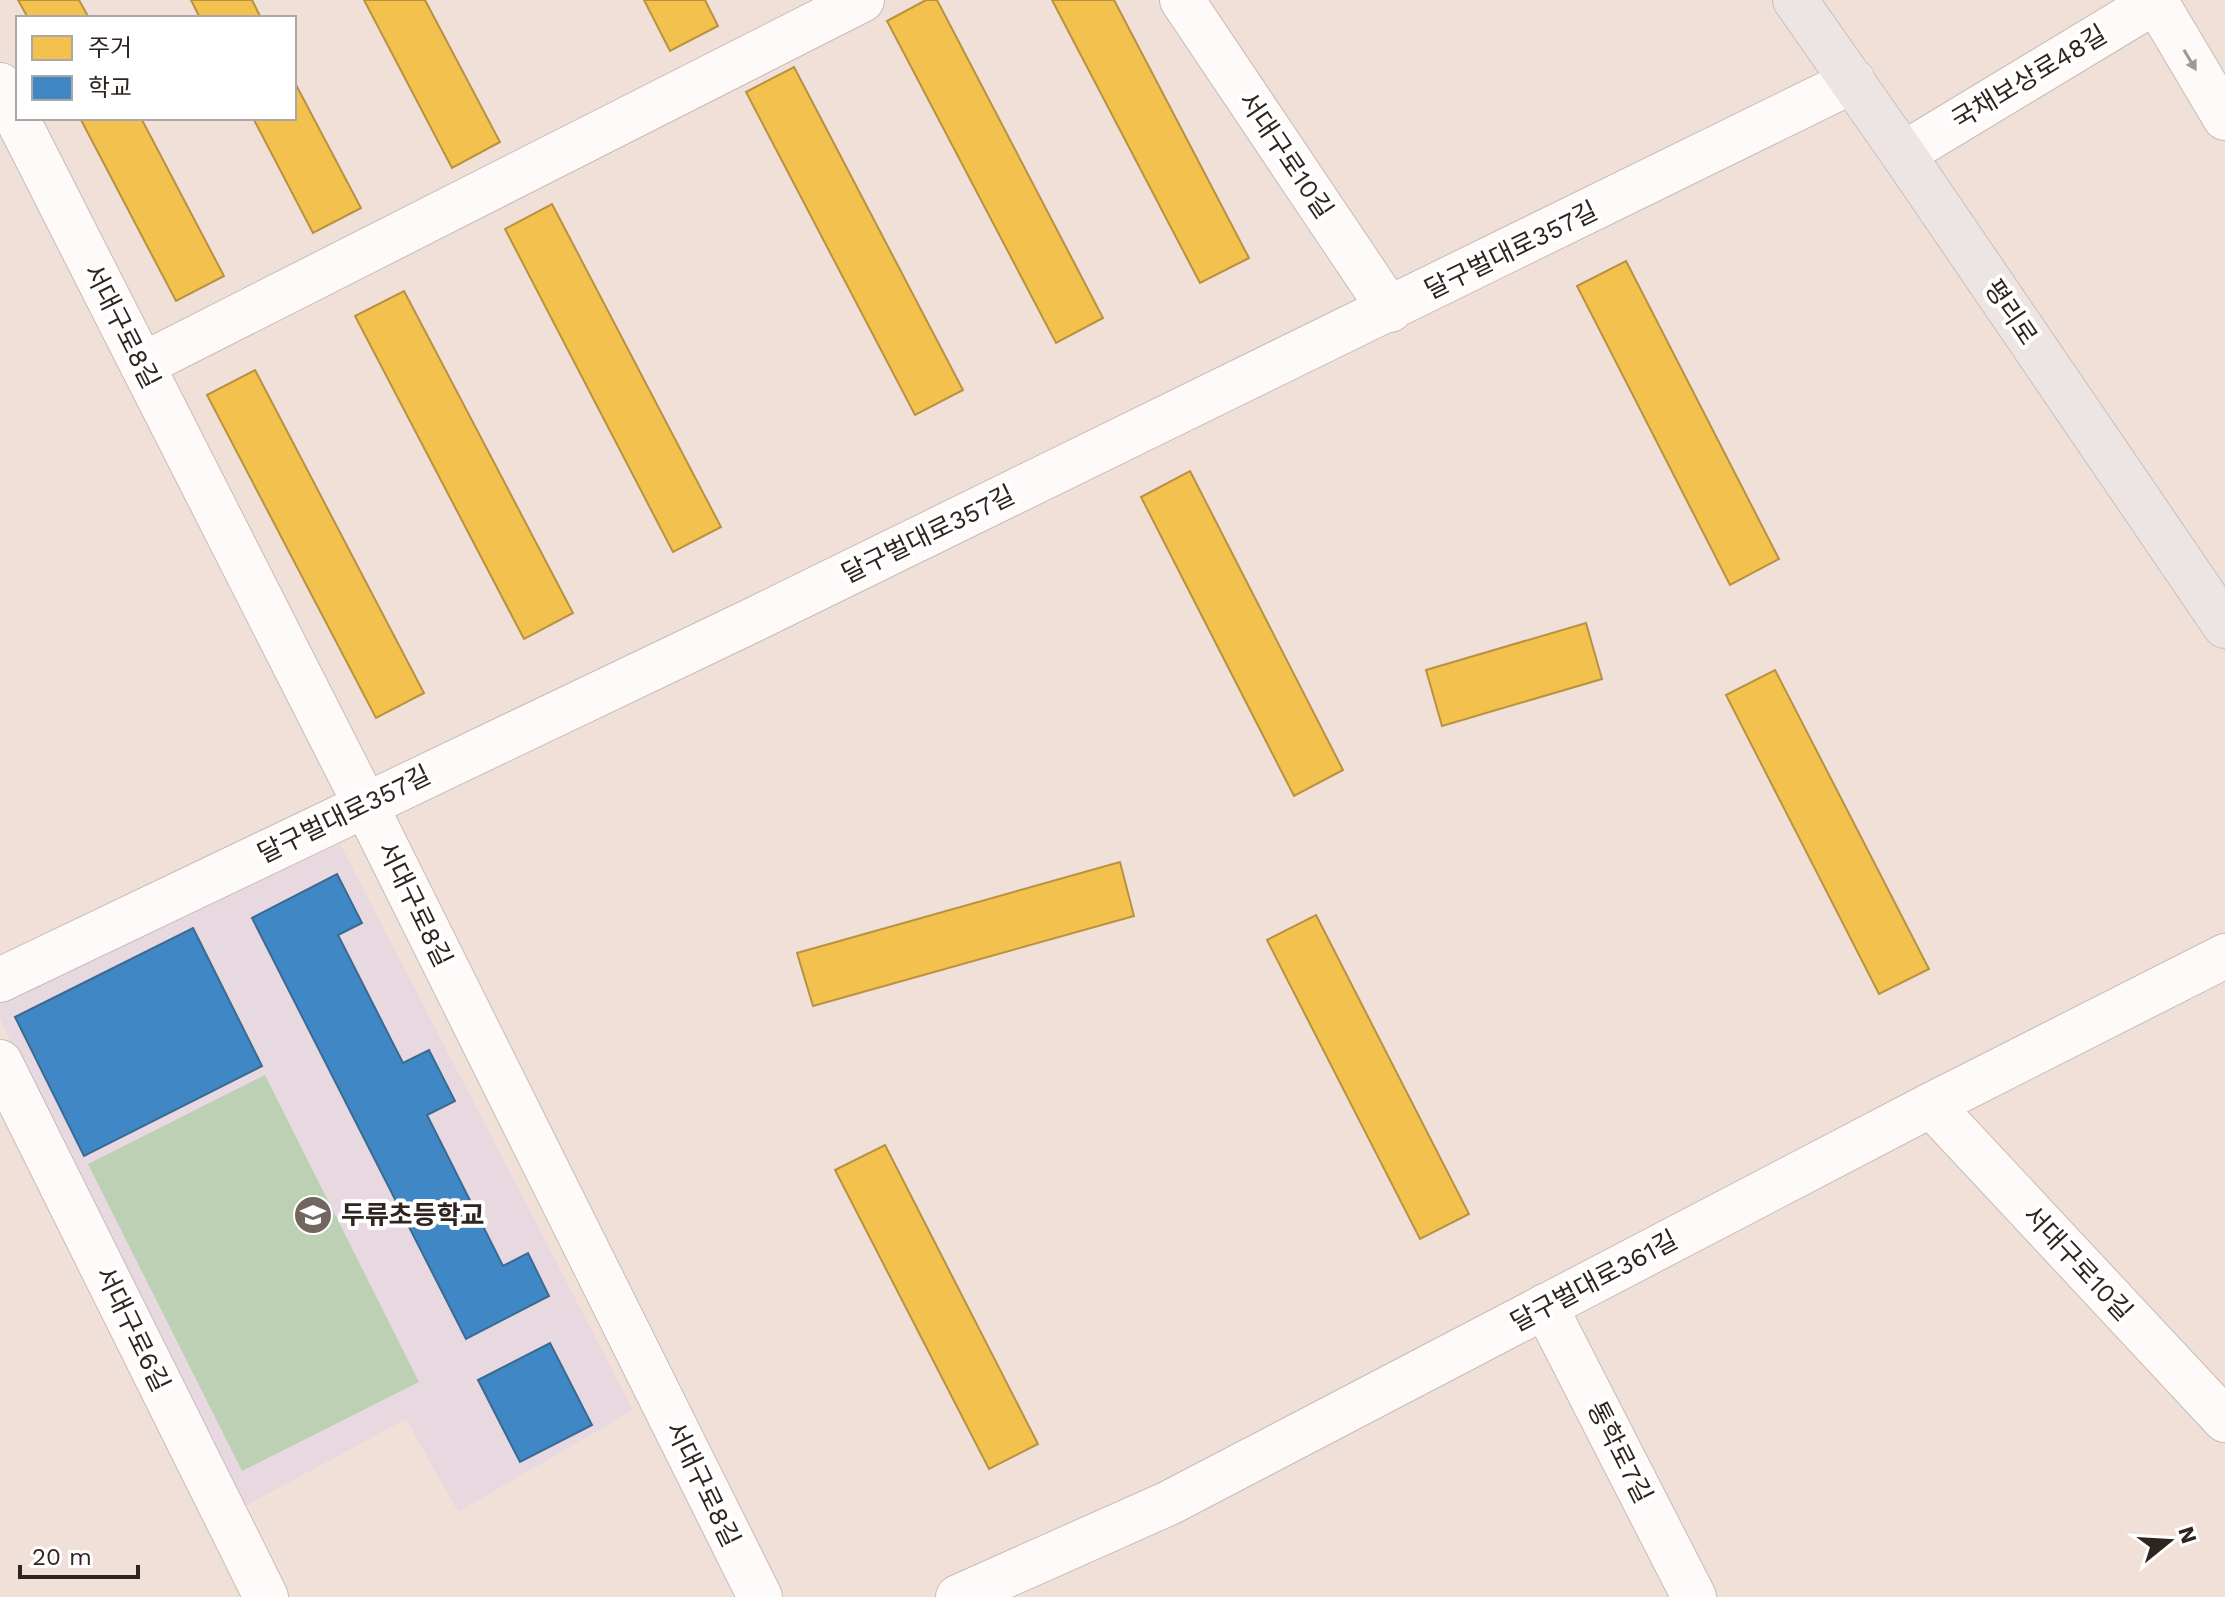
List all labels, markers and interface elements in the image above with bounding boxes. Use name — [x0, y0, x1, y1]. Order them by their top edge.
legend — [16, 16, 296, 120]
street label: 국채보상로48길 — [1946, 19, 2112, 135]
text: 주거 — [88, 34, 132, 62]
one-way arrow — [2183, 49, 2197, 71]
text: 학교 — [88, 74, 132, 102]
street label: 서대구로10길 — [1233, 86, 1339, 224]
street label: 달구벌대로357길 — [1420, 195, 1602, 305]
street label: 서대구로8길 — [78, 259, 166, 393]
street label: 평리로 — [1978, 274, 2044, 350]
street label: 달구벌대로357길 — [837, 479, 1019, 589]
street label: 달구벌대로357길 — [253, 759, 435, 869]
street label: 서대구로8길 — [372, 836, 458, 972]
school or university icon: 두류초등학교 — [292, 1194, 334, 1236]
street label: 서대구로10길 — [2017, 1199, 2139, 1327]
place label: 두류초등학교 — [341, 1200, 485, 1230]
street label: 달구벌대로361길 — [1505, 1224, 1683, 1338]
street label: 서대구로6길 — [90, 1262, 176, 1396]
street label: 통학로7길 — [1582, 1396, 1658, 1508]
street label: 서대구로8길 — [660, 1416, 746, 1552]
north arrow — [2129, 1501, 2209, 1581]
text: N — [2173, 1523, 2202, 1547]
scale bar — [20, 1529, 138, 1579]
text: 20 m — [32, 1543, 92, 1571]

